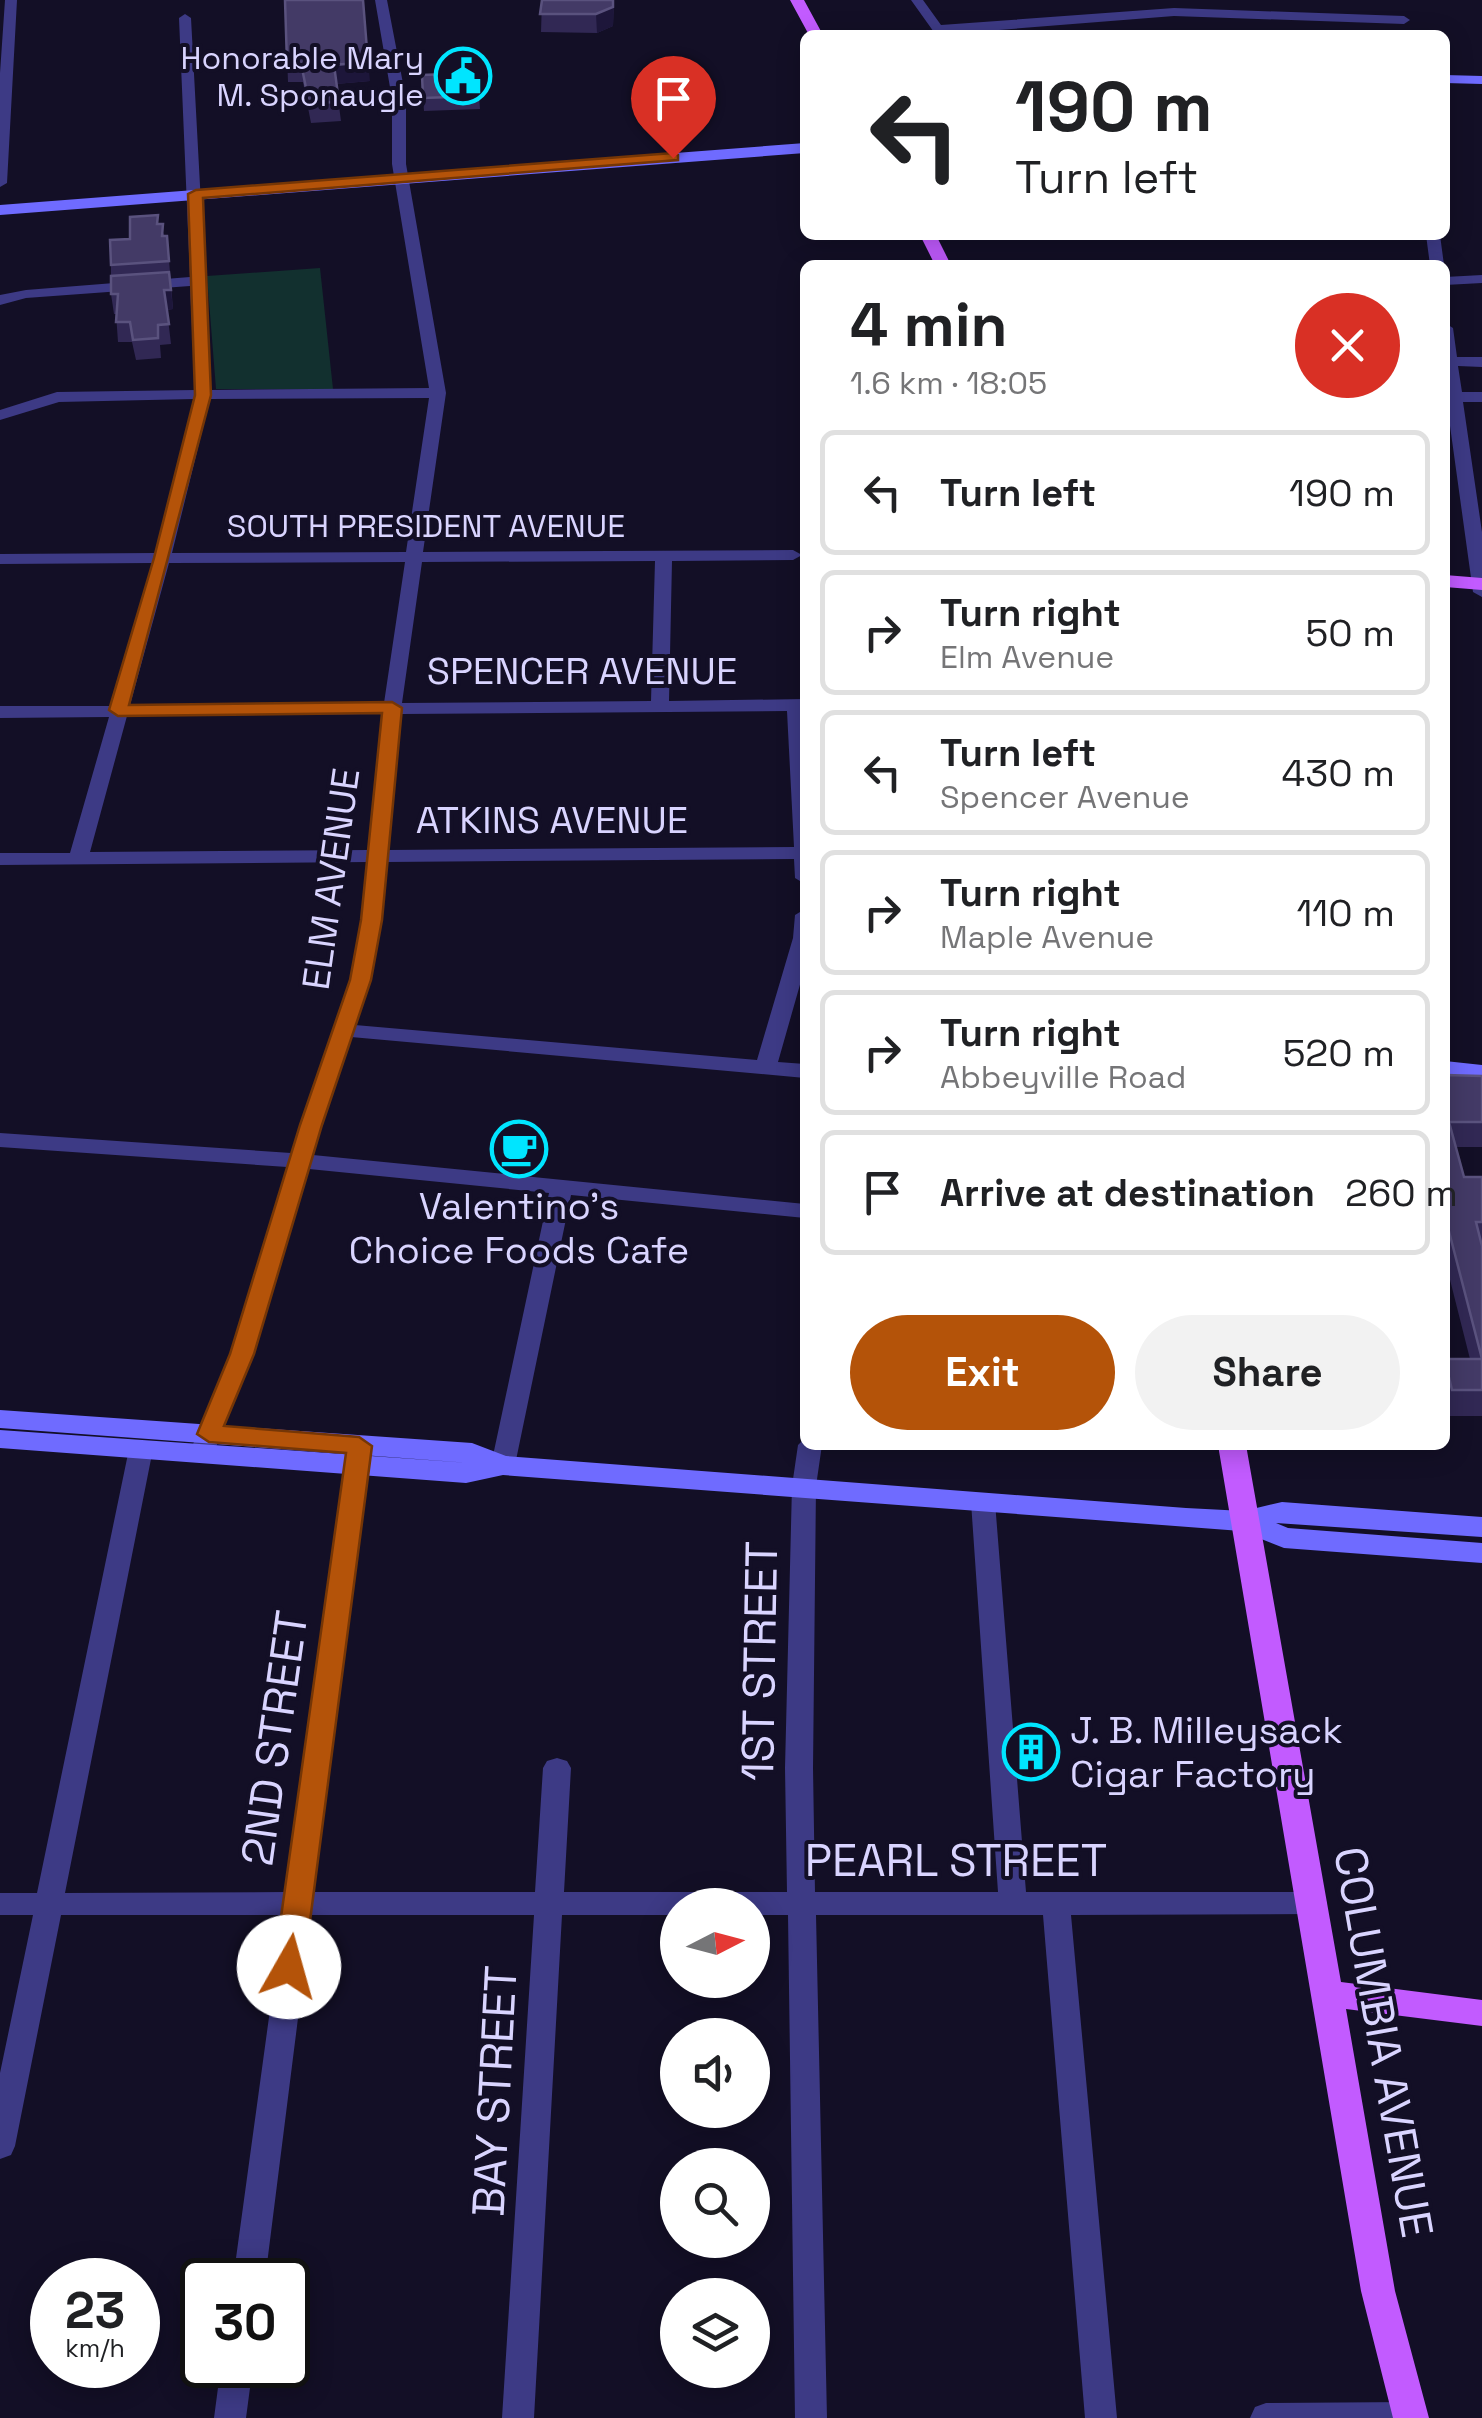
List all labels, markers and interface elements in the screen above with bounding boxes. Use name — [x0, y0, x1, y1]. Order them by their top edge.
place label: Honorable Mary M. Sponaugle — [181, 38, 424, 115]
public building icon: Honorable Mary M. Sponaugle — [433, 46, 493, 106]
pin — [631, 56, 716, 159]
text: 190 m — [1015, 62, 1213, 151]
icon: left — [850, 70, 980, 200]
icon: arrive — [646, 71, 701, 126]
text: Turn left — [1015, 149, 1198, 206]
text: 4 min — [850, 287, 1008, 364]
button: close — [1295, 293, 1400, 398]
text: 1.6 km · 18:05 — [850, 363, 1047, 403]
icon: left — [855, 465, 910, 520]
text: Turn left — [940, 469, 1096, 517]
text: 190 m — [1289, 469, 1395, 517]
street label: SOUTH PRESIDENT AVENUE — [227, 506, 625, 546]
text: Turn right — [940, 589, 1121, 637]
icon: right — [855, 605, 910, 660]
text: 50 m — [1305, 609, 1395, 657]
text: Elm Avenue — [940, 637, 1114, 677]
street label: SPENCER AVENUE — [427, 647, 737, 695]
text: Turn left — [940, 729, 1096, 777]
icon: left — [855, 745, 910, 800]
text: 430 m — [1281, 749, 1395, 797]
street label: ELM AVENUE — [292, 765, 370, 993]
text: Spencer Avenue — [940, 777, 1190, 817]
street label: ATKINS AVENUE — [416, 796, 688, 844]
text: Turn right — [940, 869, 1121, 917]
icon: right — [855, 885, 910, 940]
text: 110 m — [1296, 889, 1395, 937]
text: Maple Avenue — [940, 917, 1154, 957]
text: Turn right — [940, 1009, 1121, 1057]
icon: right — [855, 1025, 910, 1080]
text: 520 m — [1283, 1029, 1395, 1077]
text: Abbeyville Road — [940, 1057, 1186, 1097]
cafe icon: Valentino's Choice Foods Cafe — [489, 1119, 549, 1179]
icon: arrive — [855, 1165, 910, 1220]
text: Arrive at destination — [940, 1169, 1315, 1217]
text: 260 m — [1345, 1169, 1458, 1217]
place label: Valentino's Choice Foods Cafe — [349, 1182, 689, 1274]
button: Exit — [850, 1315, 1115, 1430]
button: Share — [1135, 1315, 1400, 1430]
street label: 1ST STREET — [729, 1540, 790, 1782]
street label: 2ND STREET — [228, 1607, 321, 1869]
place label: J. B. Milleysack Cigar Factory — [1070, 1706, 1343, 1798]
building icon: J. B. Milleysack Cigar Factory — [1001, 1722, 1061, 1782]
street label: PEARL STREET — [805, 1832, 1107, 1889]
street label: COLUMBIA AVENUE — [1321, 1842, 1446, 2242]
north arrow — [660, 1888, 770, 1998]
map controls — [660, 1888, 770, 2388]
position arrow — [237, 1915, 341, 2019]
street label: BAY STREET — [459, 1964, 530, 2218]
button: sound — [660, 2018, 770, 2128]
button: search — [660, 2148, 770, 2258]
speed limit sign: 30 — [180, 2258, 310, 2388]
button: layers — [660, 2278, 770, 2388]
text: 23 — [65, 2279, 125, 2343]
text: km/h — [65, 2332, 125, 2364]

